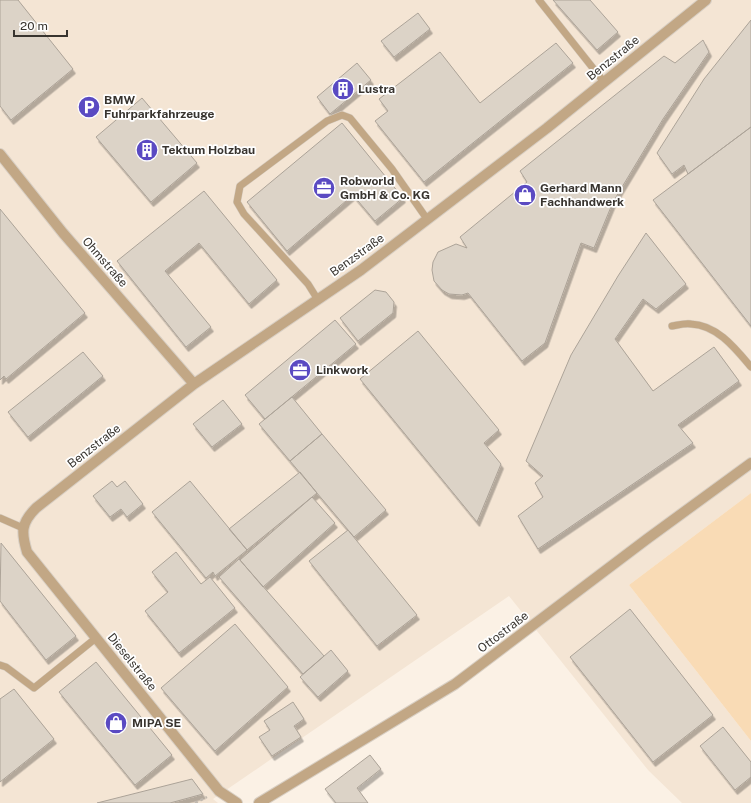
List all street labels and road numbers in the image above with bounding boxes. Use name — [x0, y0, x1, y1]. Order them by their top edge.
street label: Benzstraße — [584, 33, 642, 83]
street label: Benzstraße — [327, 231, 387, 279]
street label: Ohmstraße — [80, 234, 131, 290]
street label: Benzstraße — [65, 421, 123, 471]
street label: Ottostraße — [475, 608, 531, 656]
street label: Dieselstraße — [105, 630, 160, 694]

